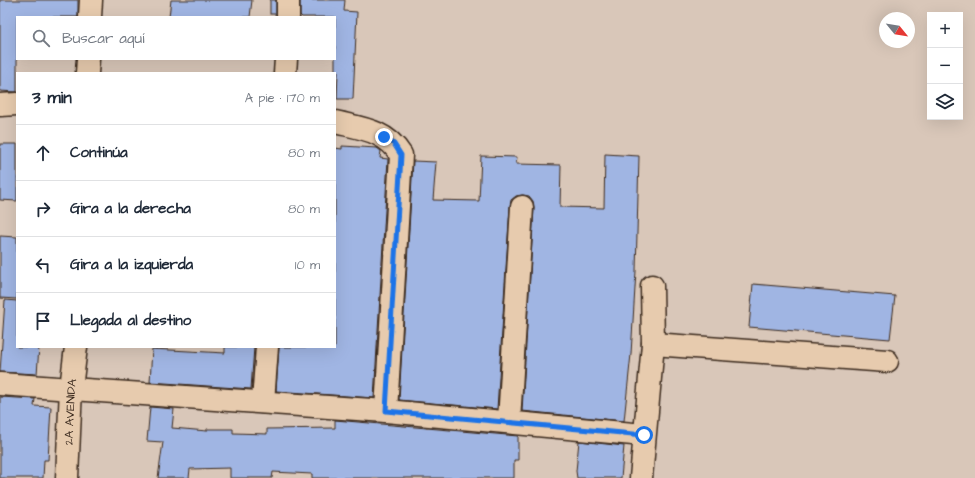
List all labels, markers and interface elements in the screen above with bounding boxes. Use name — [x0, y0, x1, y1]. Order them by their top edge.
north arrow — [879, 12, 915, 48]
map controls — [927, 12, 963, 120]
button: + — [927, 12, 963, 48]
search box — [16, 16, 336, 60]
icon: search — [30, 27, 52, 49]
text: Buscar aquí — [62, 28, 144, 49]
button: − — [927, 48, 963, 84]
button: layers — [927, 84, 963, 120]
text: 3 min — [32, 86, 72, 110]
text: A pie · 170 m — [245, 89, 320, 107]
route end — [375, 128, 393, 146]
icon: ahead — [32, 142, 54, 164]
text: Continúa — [70, 142, 128, 163]
text: 80 m — [288, 144, 320, 162]
icon: right — [32, 198, 54, 220]
text: Gira a la derecha — [70, 198, 191, 219]
text: 80 m — [288, 200, 320, 218]
icon: left — [32, 254, 54, 276]
text: Gira a la izquierda — [70, 254, 193, 275]
text: 10 m — [295, 256, 320, 274]
icon: arrive — [32, 310, 54, 332]
text: Llegada al destino — [70, 310, 191, 331]
street label: 2A AVENIDA — [60, 378, 81, 446]
route start — [635, 426, 653, 444]

